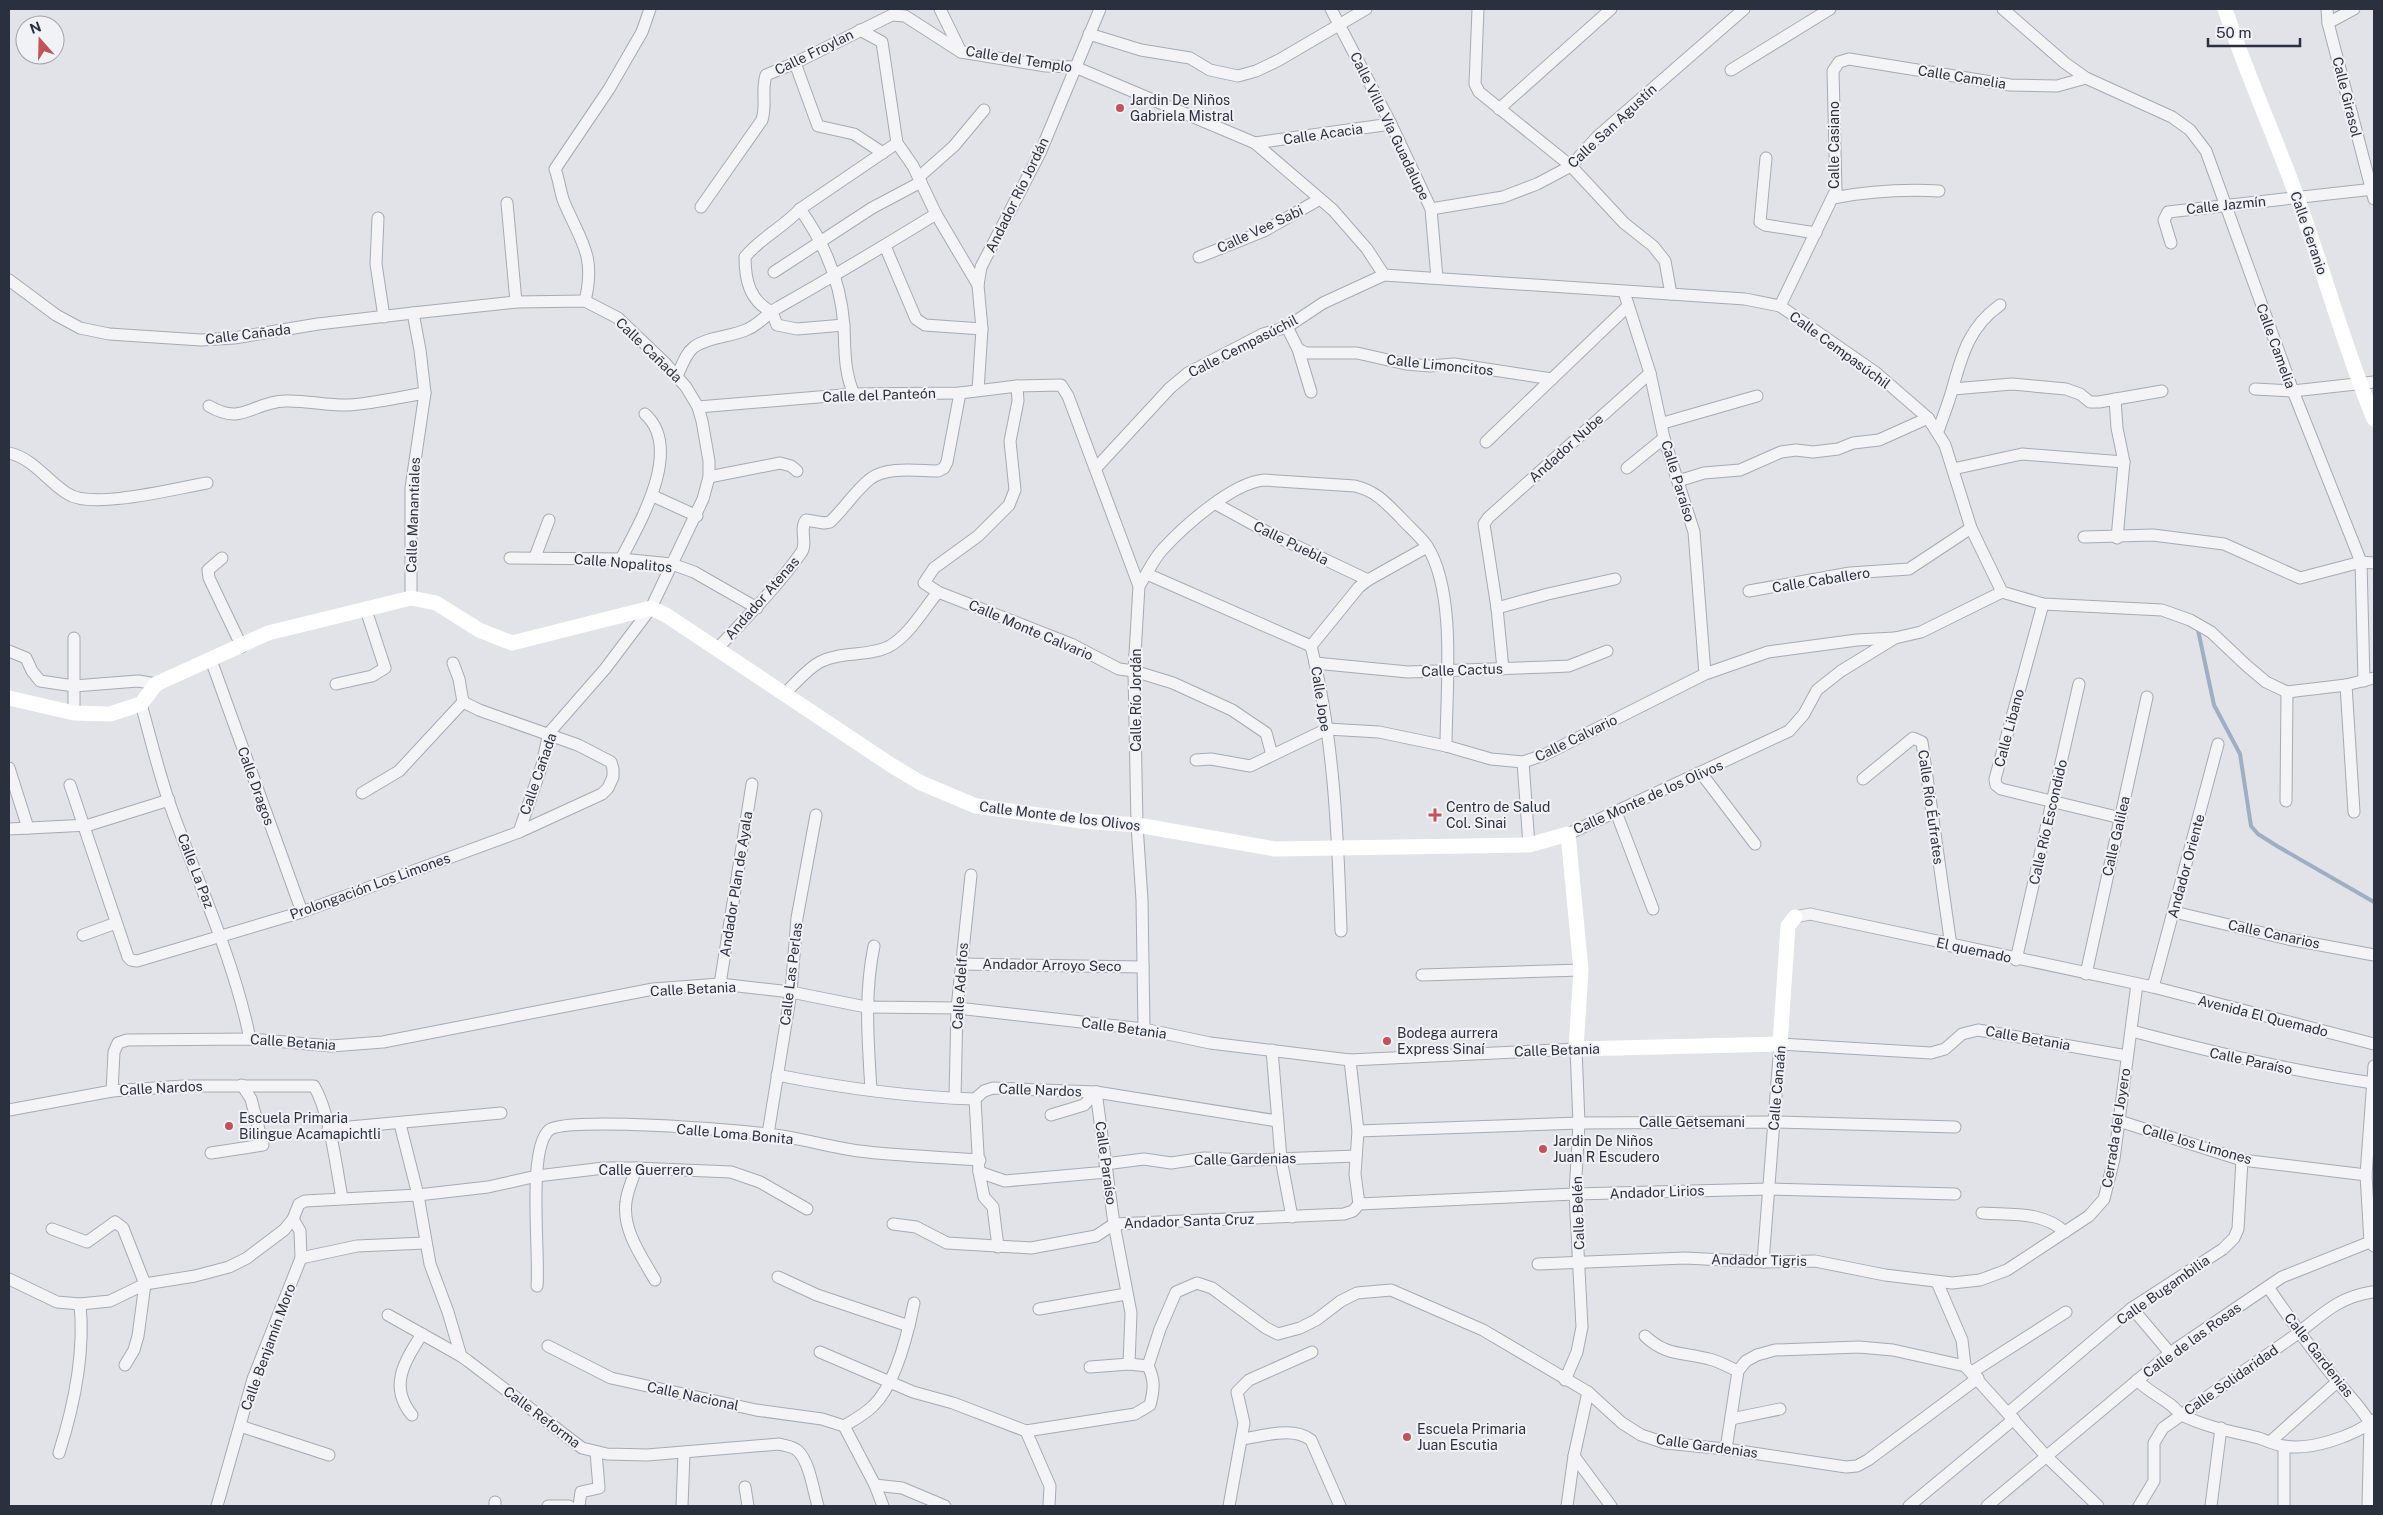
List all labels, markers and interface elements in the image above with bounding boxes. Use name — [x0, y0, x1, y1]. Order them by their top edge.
north arrow — [15, 15, 65, 65]
scale bar — [2208, 15, 2300, 47]
text: N — [28, 18, 43, 37]
text: 50 m — [2216, 24, 2251, 41]
street label: Calle Froylan — [772, 26, 856, 78]
street label: Calle del Templo — [965, 43, 1074, 75]
street label: Calle Villa Vía Guadalupe — [1347, 49, 1433, 203]
street label: Calle Girasol — [2329, 55, 2365, 139]
street label: Calle Camelia — [1917, 62, 2007, 92]
street label: Calle San Agustín — [1564, 81, 1660, 171]
place label: Jardin De Niños Gabriela Mistral — [1130, 92, 1234, 124]
street label: Calle Casiano — [1826, 101, 1842, 189]
marker: Jardin De Niños Gabriela Mistral — [1114, 102, 1126, 114]
street label: Calle Acacia — [1282, 120, 1364, 148]
street label: Andador Río Jordán — [982, 135, 1052, 255]
street label: Calle Geranio — [2287, 189, 2331, 277]
street label: Calle Jazmín — [2185, 193, 2267, 217]
street label: Calle Vee Sabi — [1214, 202, 1306, 256]
street label: Calle Camelia — [2253, 301, 2299, 391]
street label: Calle Cempasúchil — [1787, 308, 1893, 392]
street label: Calle Cempasúchil — [1186, 311, 1300, 381]
street label: Calle Cañada — [613, 315, 685, 385]
street label: Calle Cañada — [205, 321, 291, 347]
street label: Calle Limoncitos — [1386, 351, 1494, 379]
street label: Calle del Panteón — [822, 385, 936, 405]
street label: Andador Nube — [1526, 410, 1606, 485]
street label: Calle Paraíso — [1658, 438, 1698, 524]
street label: Calle Manantiales — [403, 457, 423, 573]
street label: Calle Puebla — [1251, 518, 1331, 568]
street label: Calle Nopalitos — [573, 551, 673, 575]
street label: Andador Atenas — [722, 553, 802, 643]
street label: Calle Caballero — [1771, 564, 1871, 596]
street label: Calle Monte Calvario — [966, 597, 1096, 664]
street label: Calle Río Jordán — [1128, 648, 1144, 752]
street label: Calle Cactus — [1421, 661, 1503, 679]
street label: Calle Jope — [1308, 665, 1334, 733]
street label: Calle Libano — [1991, 687, 2027, 769]
street label: Calle Calvario — [1532, 711, 1620, 765]
street label: Calle Cañada — [516, 731, 560, 817]
street label: Calle Dragos — [234, 744, 278, 828]
street label: Calle Río Éufrates — [1915, 749, 1948, 865]
street label: Calle Monte de los Olivos — [1571, 757, 1725, 837]
street label: Calle Río Escondido — [2026, 758, 2070, 886]
street label: Calle Galilea — [2099, 794, 2133, 878]
street label: Calle Monte de los Olivos — [979, 798, 1141, 834]
place label: Centro de Salud Col. Sinai — [1446, 799, 1550, 831]
marker: Centro de Salud Col. Sinai — [1428, 808, 1442, 822]
street label: Andador Plan de Ayala — [717, 810, 755, 958]
street label: Andador Oriente — [2164, 812, 2208, 920]
street label: Calle La Paz — [174, 831, 218, 911]
street label: Prolongación Los Limones — [288, 849, 452, 923]
street label: Calle Canarios — [2227, 916, 2321, 952]
street label: Calle Las Perlas — [777, 922, 805, 1026]
street label: El quemado — [1935, 934, 2013, 966]
street label: Calle Adelfos — [949, 942, 971, 1030]
street label: Andador Arroyo Seco — [982, 956, 1122, 974]
street label: Calle Betania — [650, 979, 736, 999]
street label: Avenida El Quemado — [2196, 992, 2330, 1040]
street label: Calle Betania — [1080, 1014, 1168, 1042]
street label: Calle Betania — [1984, 1023, 2072, 1053]
place label: Bodega aurrera Express Sinaí — [1397, 1025, 1498, 1057]
street label: Calle Betania — [250, 1031, 336, 1053]
marker: Bodega aurrera Express Sinaí — [1381, 1035, 1393, 1047]
street label: Calle Betania — [1514, 1041, 1600, 1059]
street label: Calle Paraíso — [2208, 1044, 2294, 1078]
street label: Calle Canaán — [1765, 1045, 1789, 1131]
street label: Cerrada del Joyero — [2099, 1067, 2133, 1189]
street label: Calle Nardos — [119, 1078, 203, 1098]
street label: Calle Nardos — [998, 1081, 1082, 1099]
place label: Escuela Primaria Bilingue Acamapichtli — [239, 1110, 381, 1142]
street label: Calle Getsemani — [1639, 1114, 1745, 1130]
marker: Escuela Primaria Bilingue Acamapichtli — [223, 1120, 235, 1132]
street label: Calle Paraíso — [1092, 1120, 1120, 1206]
street label: Calle Loma Bonita — [676, 1121, 794, 1147]
street label: Calle los Limones — [2140, 1121, 2254, 1167]
place label: Jardin De Niños Juan R Escudero — [1553, 1133, 1660, 1165]
marker: Jardin De Niños Juan R Escudero — [1537, 1143, 1549, 1155]
street label: Calle Gardenias — [1194, 1150, 1296, 1168]
street label: Calle Guerrero — [599, 1162, 693, 1178]
street label: Calle Belén — [1569, 1176, 1587, 1250]
street label: Andador Lirios — [1609, 1182, 1705, 1202]
street label: Andador Santa Cruz — [1123, 1211, 1255, 1231]
street label: Andador Tigris — [1711, 1251, 1807, 1269]
street label: Calle Bugambilia — [2114, 1252, 2212, 1328]
street label: Calle Benjamín Moro — [238, 1281, 298, 1413]
street label: Calle de las Rosas — [2140, 1299, 2244, 1381]
street label: Calle Gardenias — [2281, 1310, 2357, 1400]
street label: Calle Solidaridad — [2181, 1342, 2281, 1418]
street label: Calle Nacional — [646, 1378, 740, 1414]
street label: Calle Reforma — [500, 1383, 584, 1451]
place label: Escuela Primaria Juan Escutia — [1417, 1421, 1526, 1453]
marker: Escuela Primaria Juan Escutia — [1401, 1431, 1413, 1443]
street label: Calle Gardenias — [1655, 1431, 1759, 1461]

